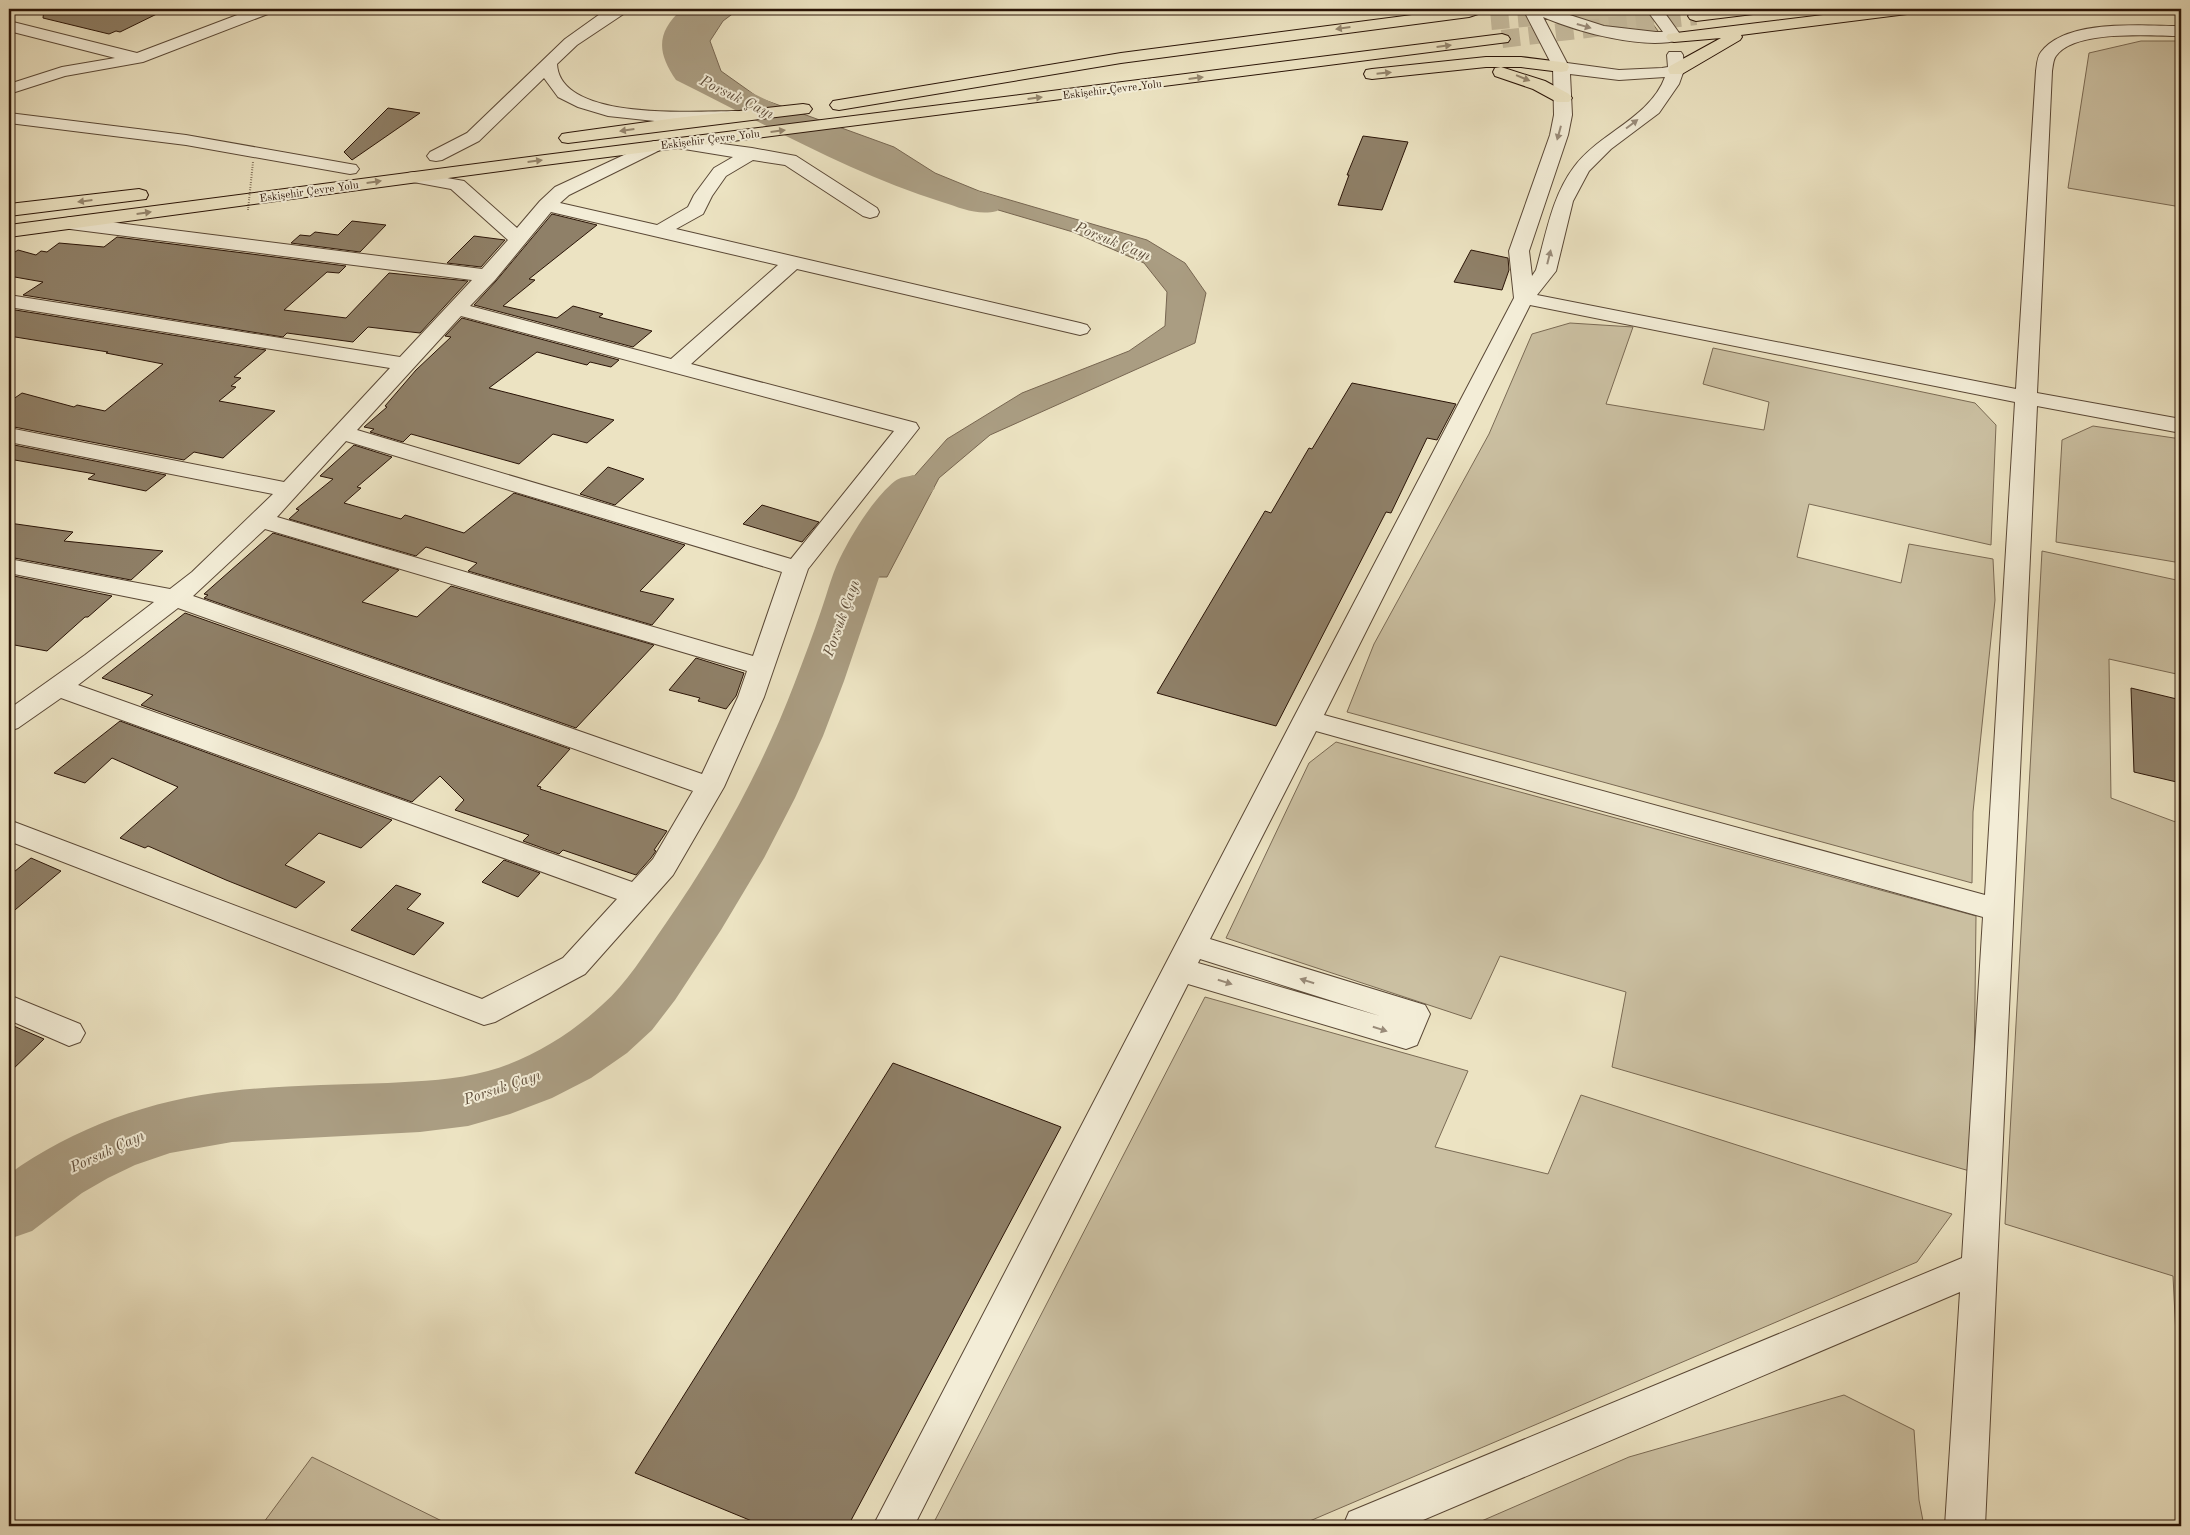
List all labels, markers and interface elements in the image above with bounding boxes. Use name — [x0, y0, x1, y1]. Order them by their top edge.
one-way arrow — [1576, 23, 1591, 31]
one-way arrow — [1335, 24, 1351, 32]
one-way arrow — [1437, 42, 1453, 50]
one-way arrow — [1376, 69, 1392, 77]
water label: Porsuk Çayı — [696, 74, 776, 123]
one-way arrow — [1189, 74, 1205, 82]
one-way arrow — [1516, 74, 1531, 82]
street label: Eskişehir Çevre Yolu — [1062, 79, 1163, 102]
one-way arrow — [1027, 94, 1043, 102]
one-way arrow — [1625, 119, 1638, 130]
one-way arrow — [1555, 125, 1563, 140]
one-way arrow — [619, 126, 635, 134]
one-way arrow — [771, 127, 787, 135]
street label: Eskişehir Çevre Yolu — [660, 129, 761, 152]
one-way arrow — [528, 157, 544, 165]
one-way arrow — [367, 178, 383, 186]
street label: Eskişehir Çevre Yolu — [259, 180, 360, 205]
one-way arrow — [76, 197, 92, 205]
one-way arrow — [136, 209, 152, 217]
water label: Porsuk Çayı — [1071, 220, 1153, 264]
one-way arrow — [1546, 249, 1554, 264]
water label: Porsuk Çayı — [821, 578, 863, 660]
one-way arrow — [1299, 976, 1314, 984]
one-way arrow — [1217, 979, 1232, 987]
one-way arrow — [1373, 1025, 1388, 1033]
water label: Porsuk Çayı — [461, 1068, 543, 1109]
water label: Porsuk Çayı — [67, 1129, 147, 1177]

